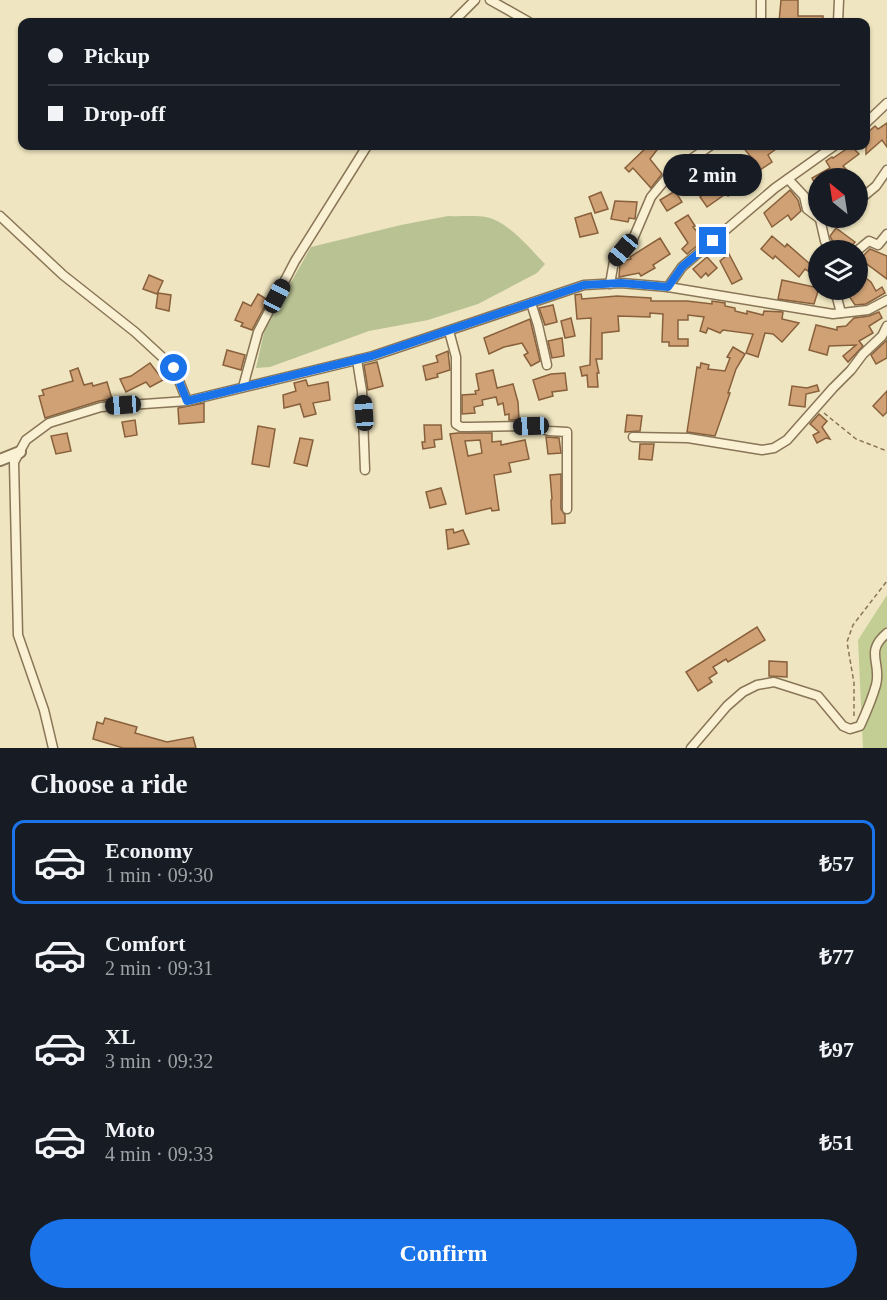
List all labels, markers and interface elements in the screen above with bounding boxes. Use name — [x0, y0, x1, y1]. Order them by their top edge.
text: Pickup — [84, 43, 150, 68]
text: Drop-off — [84, 101, 165, 126]
callout: 2 min — [664, 154, 762, 196]
text: 2 min — [688, 164, 737, 186]
north arrow — [808, 168, 868, 228]
map controls — [808, 168, 868, 300]
route end — [699, 227, 726, 254]
car — [605, 230, 641, 270]
button: layers — [808, 240, 868, 300]
car — [261, 276, 293, 316]
route start — [160, 354, 187, 381]
car — [354, 394, 374, 432]
car — [104, 395, 142, 415]
car — [513, 416, 549, 436]
text: Choose a ride — [30, 769, 188, 799]
icon: car — [33, 835, 87, 889]
text: Economy — [105, 838, 193, 863]
text: ₺57 — [819, 851, 854, 876]
text: 1 min · 09:30 — [105, 864, 213, 886]
icon: car — [33, 928, 87, 982]
text: Comfort — [105, 931, 186, 956]
text: ₺77 — [819, 944, 854, 969]
text: 2 min · 09:31 — [105, 957, 213, 979]
icon: car — [33, 1021, 87, 1075]
text: XL — [105, 1024, 136, 1049]
text: ₺97 — [819, 1037, 854, 1062]
text: 3 min · 09:32 — [105, 1050, 213, 1072]
icon: car — [33, 1114, 87, 1168]
text: Moto — [105, 1117, 155, 1142]
text: ₺51 — [819, 1130, 854, 1155]
text: 4 min · 09:33 — [105, 1143, 213, 1165]
button: Confirm — [30, 1219, 857, 1288]

